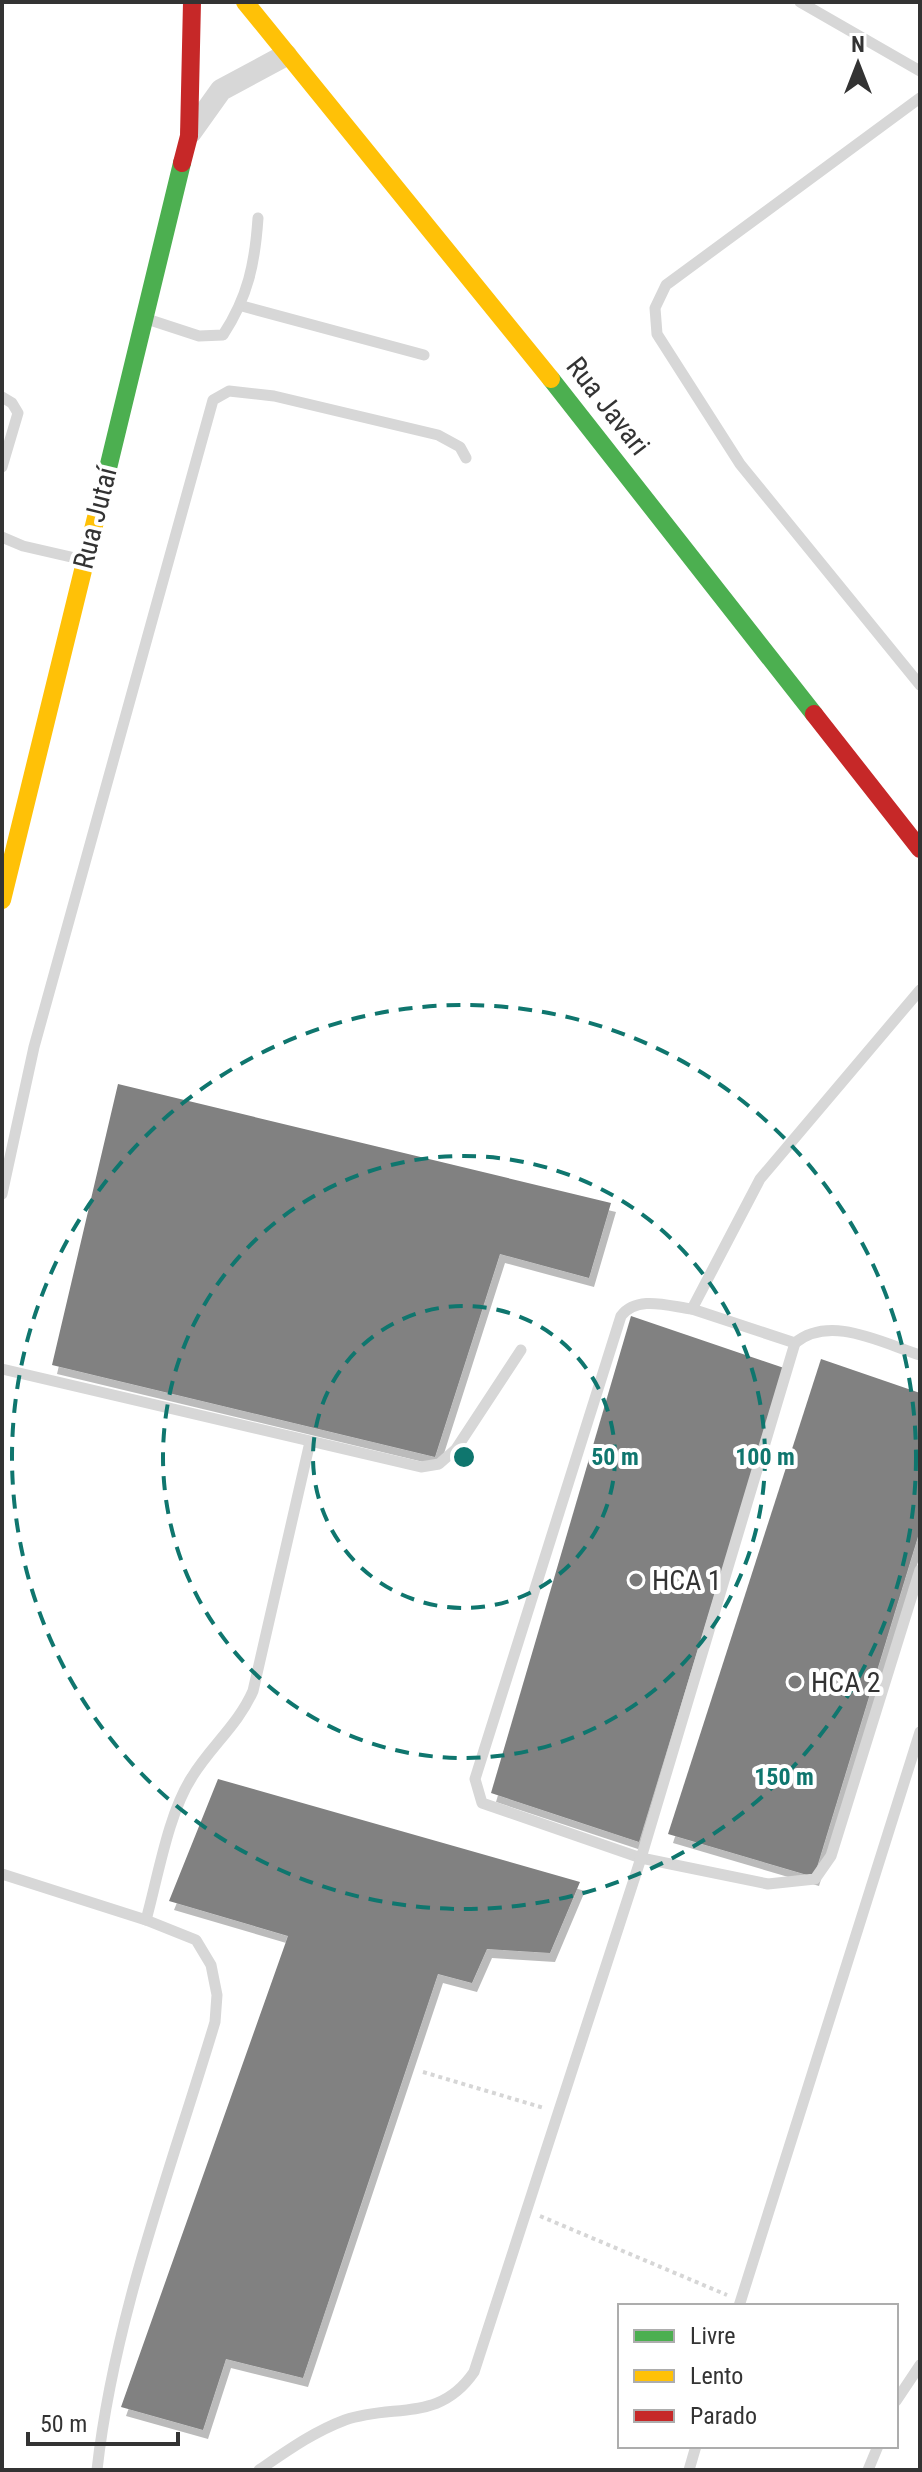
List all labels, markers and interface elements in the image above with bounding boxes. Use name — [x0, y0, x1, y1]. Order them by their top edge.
north arrow — [818, 24, 898, 104]
text: N — [851, 32, 865, 57]
street label: Rua Javari — [560, 350, 656, 462]
street label: Rua Jutaí — [66, 462, 124, 572]
centre of rings — [450, 1443, 478, 1471]
text: 50 m — [591, 1443, 639, 1471]
text: 100 m — [735, 1443, 795, 1471]
place label: HCA 1 — [652, 1564, 722, 1597]
marker: HCA 1 — [627, 1571, 645, 1589]
place label: HCA 2 — [811, 1666, 881, 1699]
marker: HCA 2 — [786, 1673, 804, 1691]
text: 150 m — [754, 1763, 814, 1791]
legend — [618, 2304, 898, 2448]
text: Livre — [690, 2322, 736, 2350]
text: Lento — [690, 2362, 743, 2390]
scale bar — [28, 2396, 178, 2446]
text: Parado — [690, 2402, 757, 2430]
text: 50 m — [40, 2410, 87, 2438]

